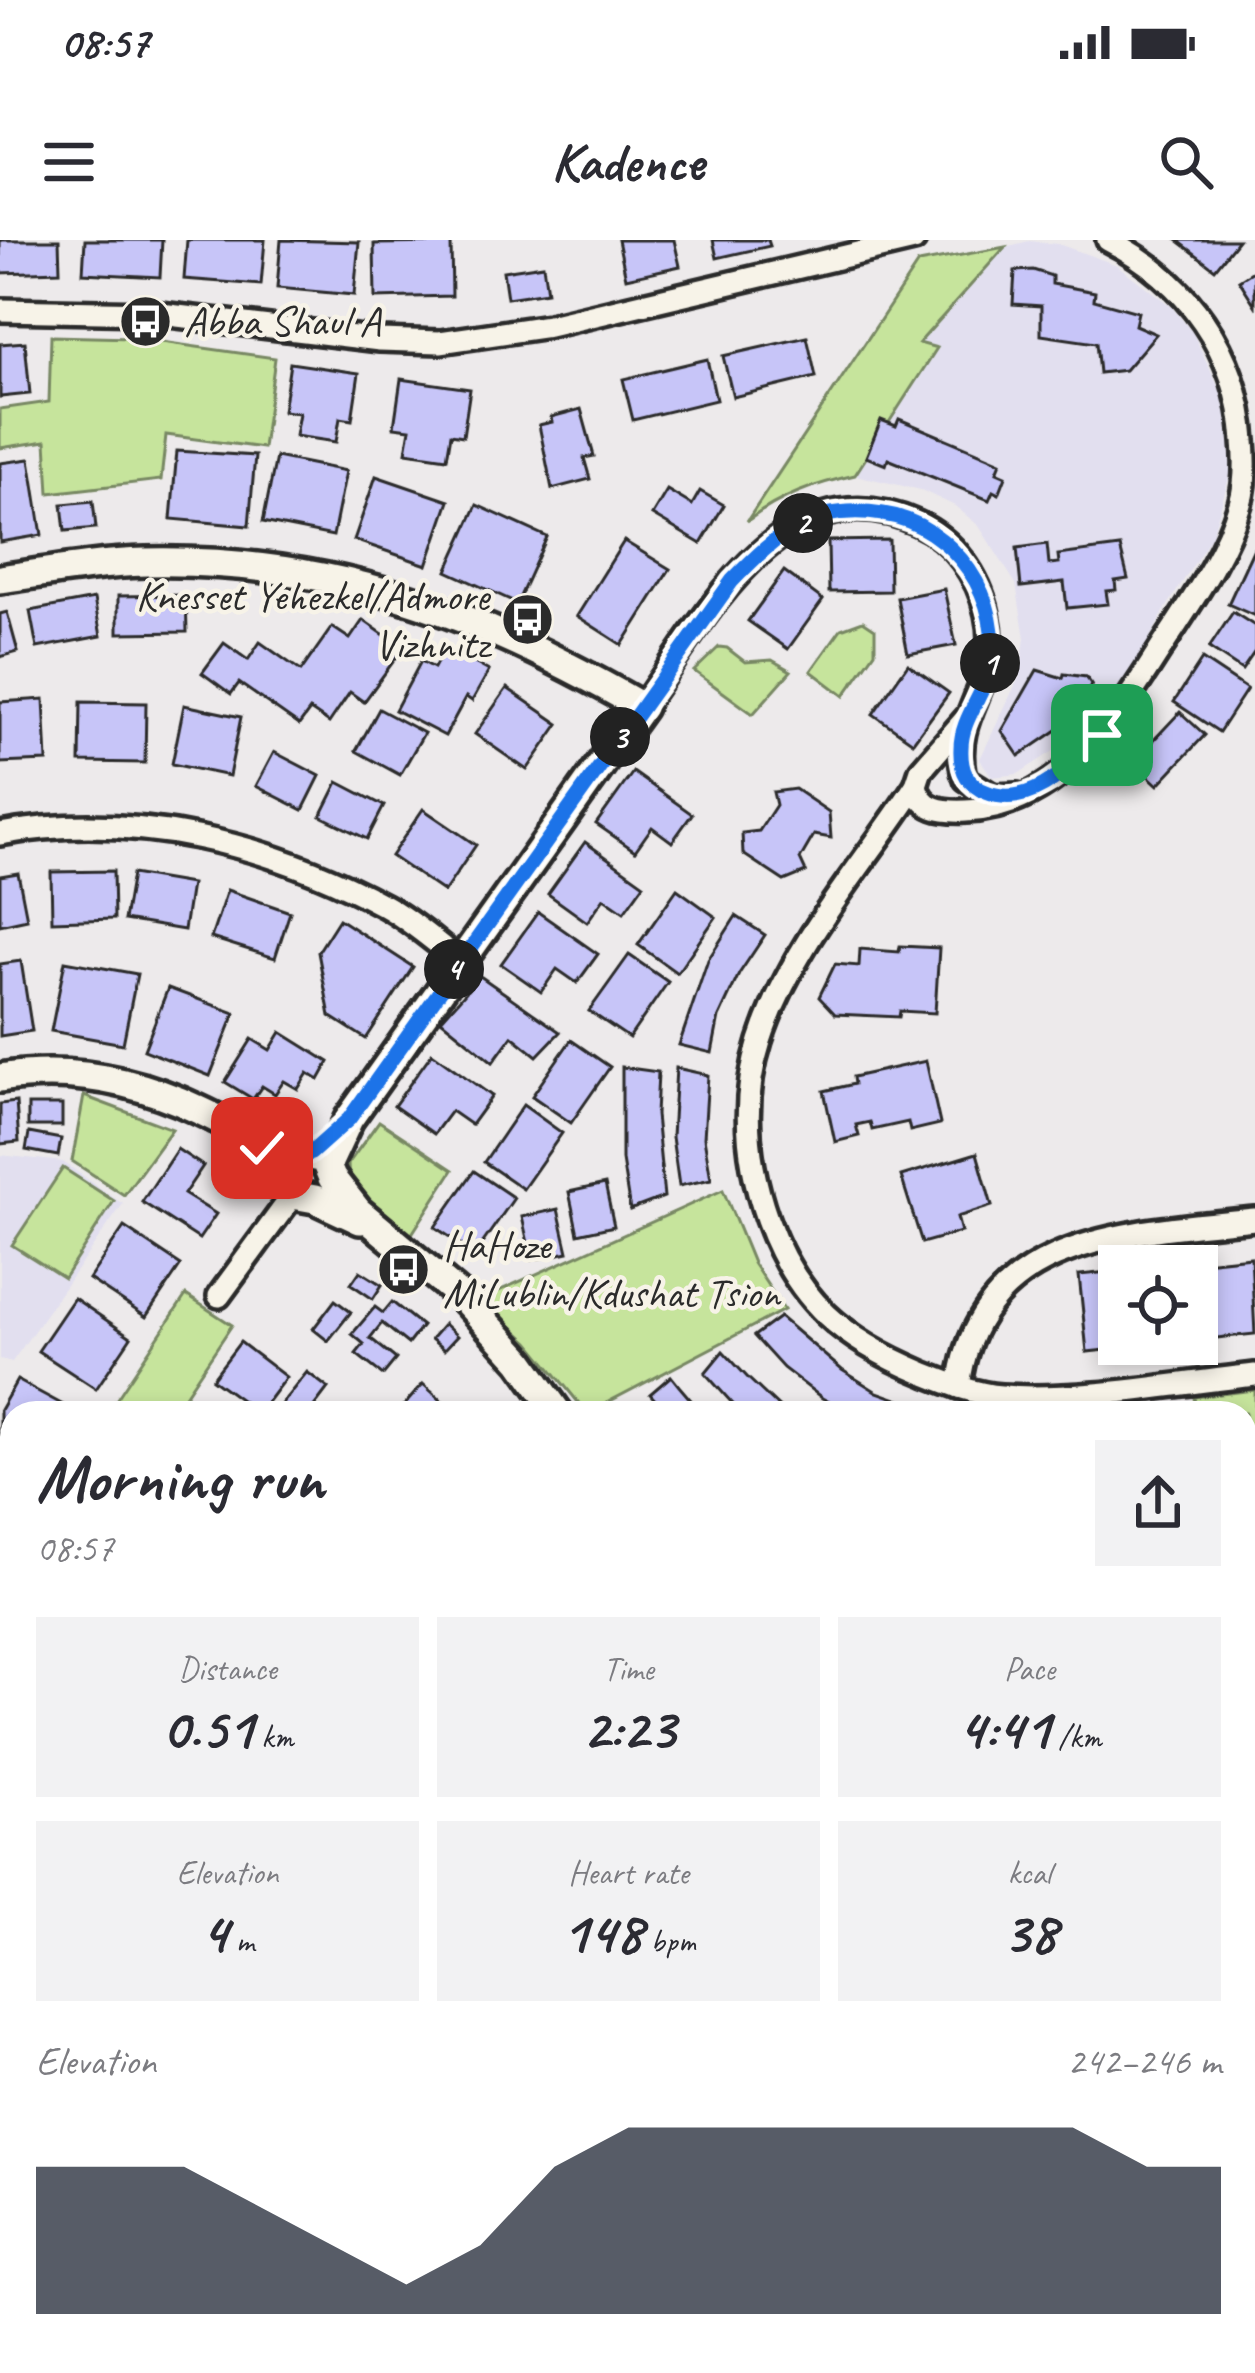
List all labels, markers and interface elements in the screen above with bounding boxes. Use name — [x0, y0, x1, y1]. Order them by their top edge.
text: 08:57 — [60, 14, 149, 71]
text: Kadence — [551, 128, 704, 196]
icon: menu — [36, 129, 102, 195]
icon: search — [1153, 129, 1219, 195]
bus stop icon: Abba Shaul A — [117, 293, 173, 349]
place label: Abba Shaul A — [184, 295, 382, 348]
pin: 2 — [773, 493, 833, 553]
text: 2 — [796, 502, 810, 544]
place label: Knesset Yehezkel/Admore Vizhnitz — [136, 570, 493, 671]
bus stop icon: Knesset Yehezkel/Admore Vizhnitz — [500, 592, 556, 648]
pin: 1 — [960, 633, 1020, 693]
text: 1 — [983, 642, 997, 684]
pin — [1051, 684, 1153, 786]
icon: arrive — [1069, 702, 1135, 768]
pin: 3 — [590, 707, 650, 767]
text: 3 — [613, 716, 627, 758]
pin: 4 — [424, 939, 484, 999]
text: 4 — [447, 948, 461, 990]
pin — [211, 1097, 313, 1199]
icon: check — [229, 1115, 295, 1181]
place label: HaHoze MiLublin/Kdushat Tsion — [443, 1219, 782, 1320]
bus stop icon: HaHoze MiLublin/Kdushat Tsion — [376, 1241, 432, 1297]
map controls — [1098, 1245, 1218, 1365]
button: locate — [1098, 1245, 1218, 1365]
text: Morning run — [36, 1437, 324, 1520]
button: share — [1095, 1440, 1221, 1566]
text: 08:57 — [36, 1524, 114, 1573]
text: Distance — [178, 1648, 277, 1690]
text: Time — [603, 1648, 654, 1690]
text: Pace — [1004, 1648, 1055, 1690]
text: 0.51 — [161, 1690, 253, 1766]
text: 2:23 — [582, 1690, 675, 1766]
text: 4:41 — [957, 1690, 1050, 1766]
text: km — [253, 1716, 294, 1758]
text: /km — [1050, 1716, 1102, 1758]
text: Elevation — [177, 1852, 278, 1894]
text: Heart rate — [568, 1852, 689, 1894]
text: kcal — [1008, 1852, 1051, 1894]
text: 4 — [201, 1894, 228, 1970]
text: 148 — [561, 1894, 642, 1970]
text: 38 — [1003, 1894, 1057, 1970]
text: m — [228, 1920, 254, 1962]
text: bpm — [642, 1920, 696, 1962]
text: Elevation — [36, 2037, 156, 2086]
text: 242–246 m — [1067, 2037, 1221, 2086]

